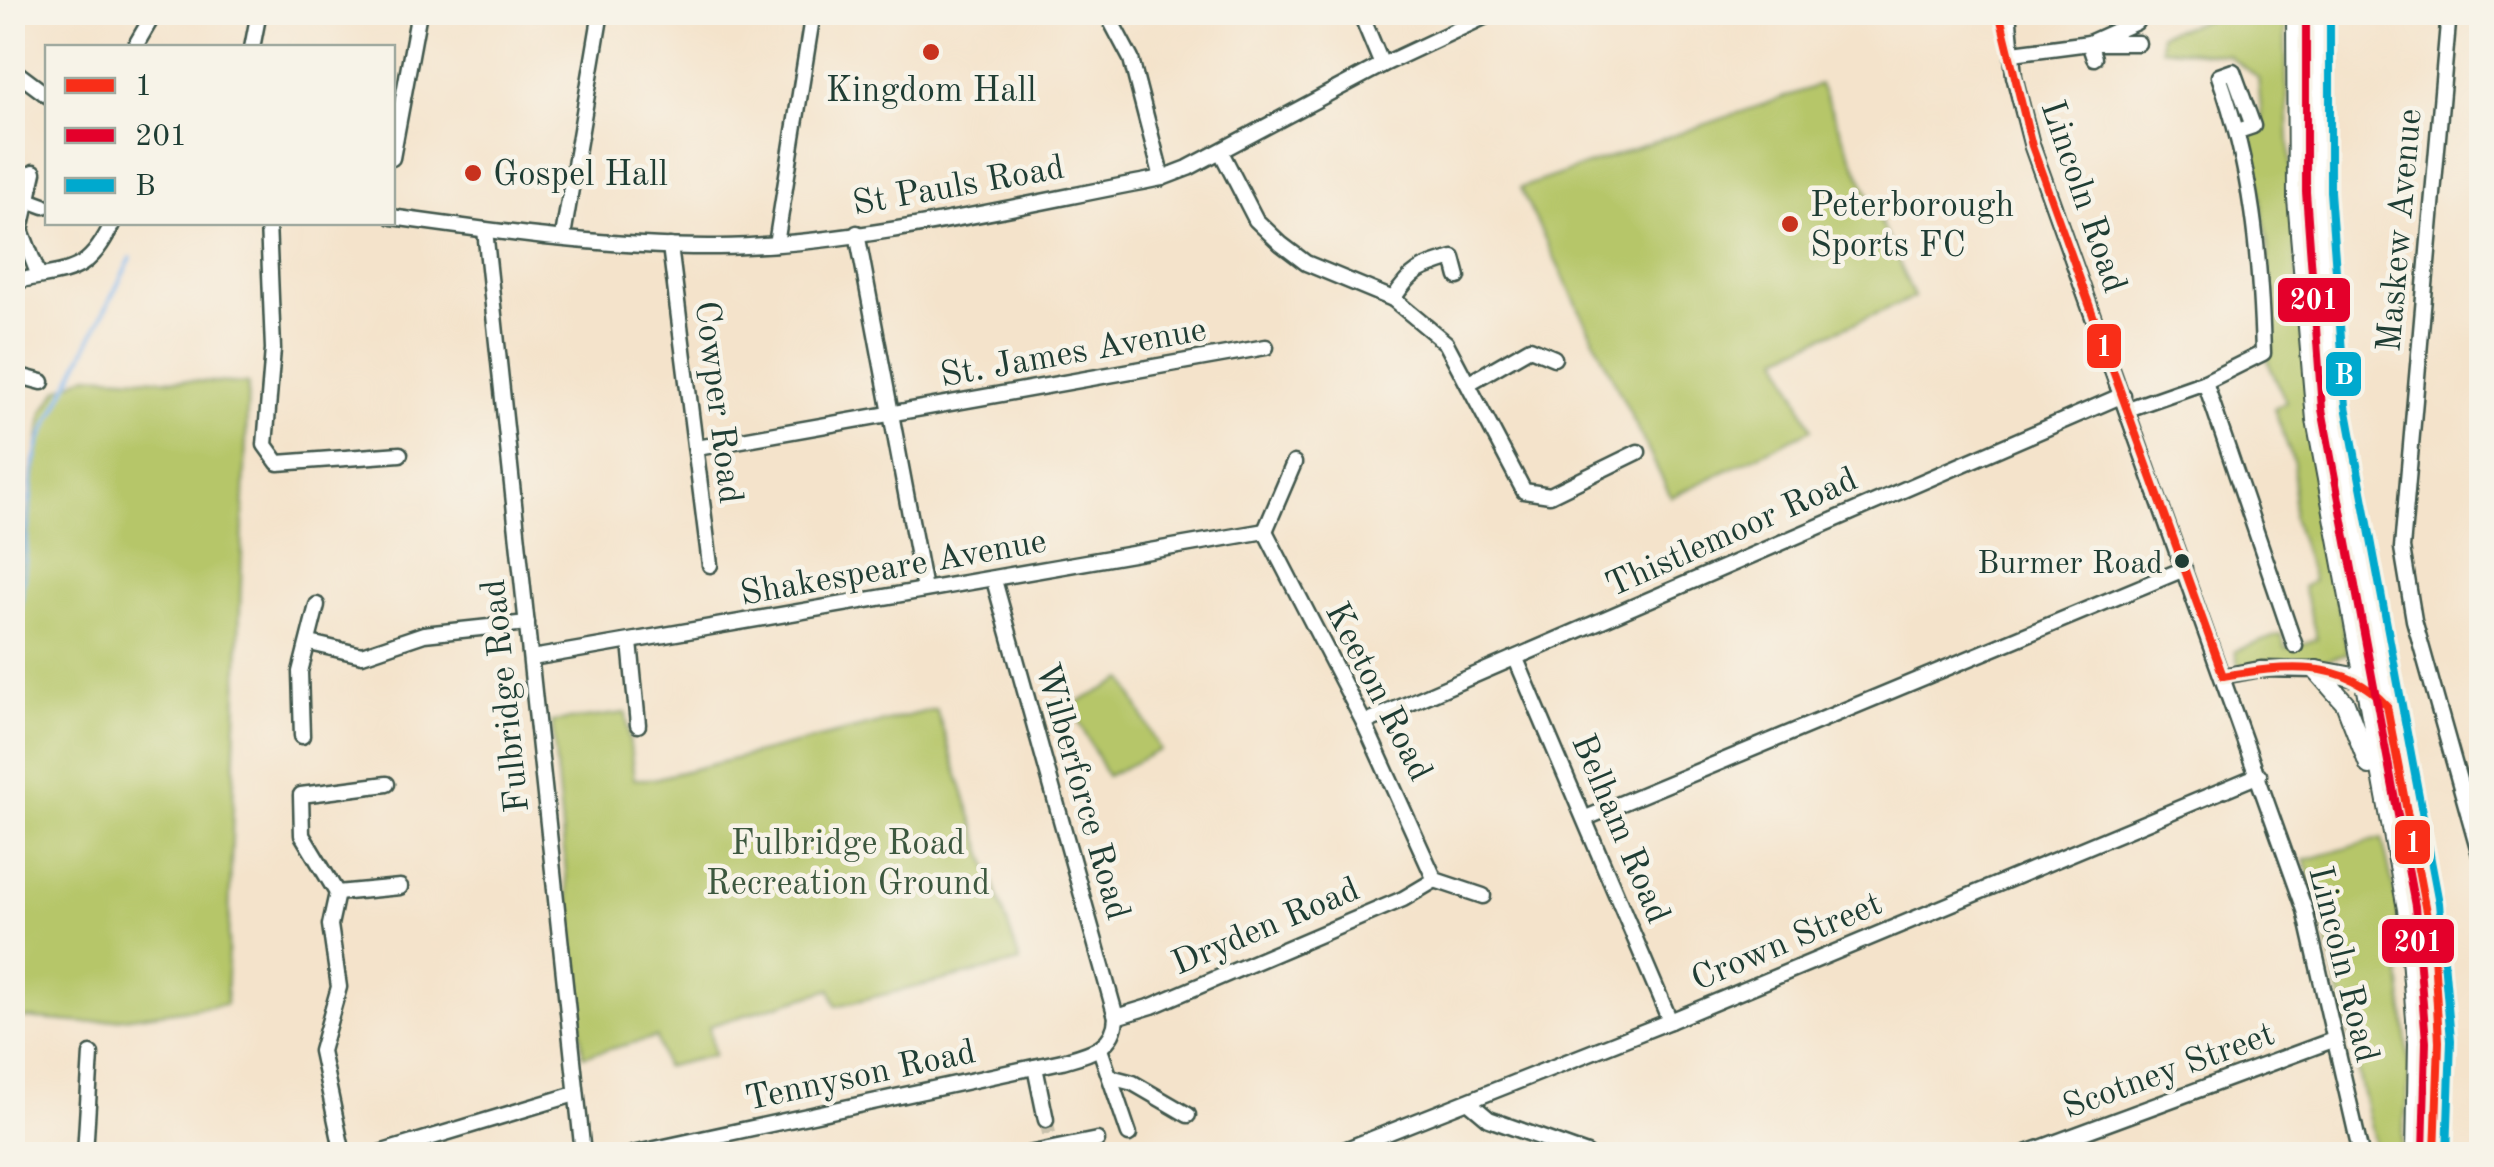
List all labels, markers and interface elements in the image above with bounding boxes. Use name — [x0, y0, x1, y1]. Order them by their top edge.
marker: Kingdom Hall — [920, 41, 942, 63]
legend — [45, 45, 395, 225]
text: 1 — [135, 72, 152, 102]
place label: Kingdom Hall — [826, 74, 1036, 109]
street label: Lincoln Road — [2033, 96, 2132, 297]
street label: Maskew Avenue — [2372, 107, 2429, 353]
text: 201 — [135, 122, 187, 152]
street label: St Pauls Road — [850, 151, 1067, 222]
place label: Gospel Hall — [493, 158, 668, 193]
marker: Gospel Hall — [462, 162, 484, 184]
text: B — [135, 172, 156, 202]
place label: Peterborough Sports FC — [1810, 189, 2014, 264]
marker: Peterborough Sports FC — [1779, 213, 1801, 235]
line badge: 201 — [2276, 276, 2352, 324]
text: 201 — [2290, 288, 2338, 316]
street label: Cowper Road — [688, 299, 747, 506]
street label: St. James Avenue — [938, 313, 1209, 394]
line badge: 1 — [2085, 322, 2123, 370]
text: 1 — [2096, 335, 2112, 363]
line badge: B — [2324, 350, 2363, 398]
text: B — [2334, 363, 2354, 391]
street label: Thistlemoor Road — [1601, 462, 1863, 604]
street label: Shakespeare Avenue — [738, 524, 1049, 613]
place label: Burmer Road — [1977, 549, 2163, 581]
marker: Burmer Road — [2172, 551, 2192, 571]
street label: Fulbridge Road — [477, 577, 536, 814]
street label: Keeton Road — [1318, 597, 1438, 787]
street label: Wilberforce Road — [1028, 659, 1135, 924]
street label: Belham Road — [1564, 729, 1675, 929]
line badge: 1 — [2393, 818, 2432, 866]
park label: Fulbridge Road Recreation Ground — [706, 827, 990, 902]
text: 1 — [2405, 831, 2421, 859]
street label: Lincoln Road — [2301, 863, 2384, 1066]
street label: Dryden Road — [1167, 872, 1365, 982]
street label: Crown Street — [1687, 886, 1887, 998]
line badge: 201 — [2380, 917, 2456, 965]
text: 201 — [2394, 930, 2442, 958]
street label: Scotney Street — [2058, 1017, 2279, 1126]
street label: Tennyson Road — [742, 1035, 979, 1118]

